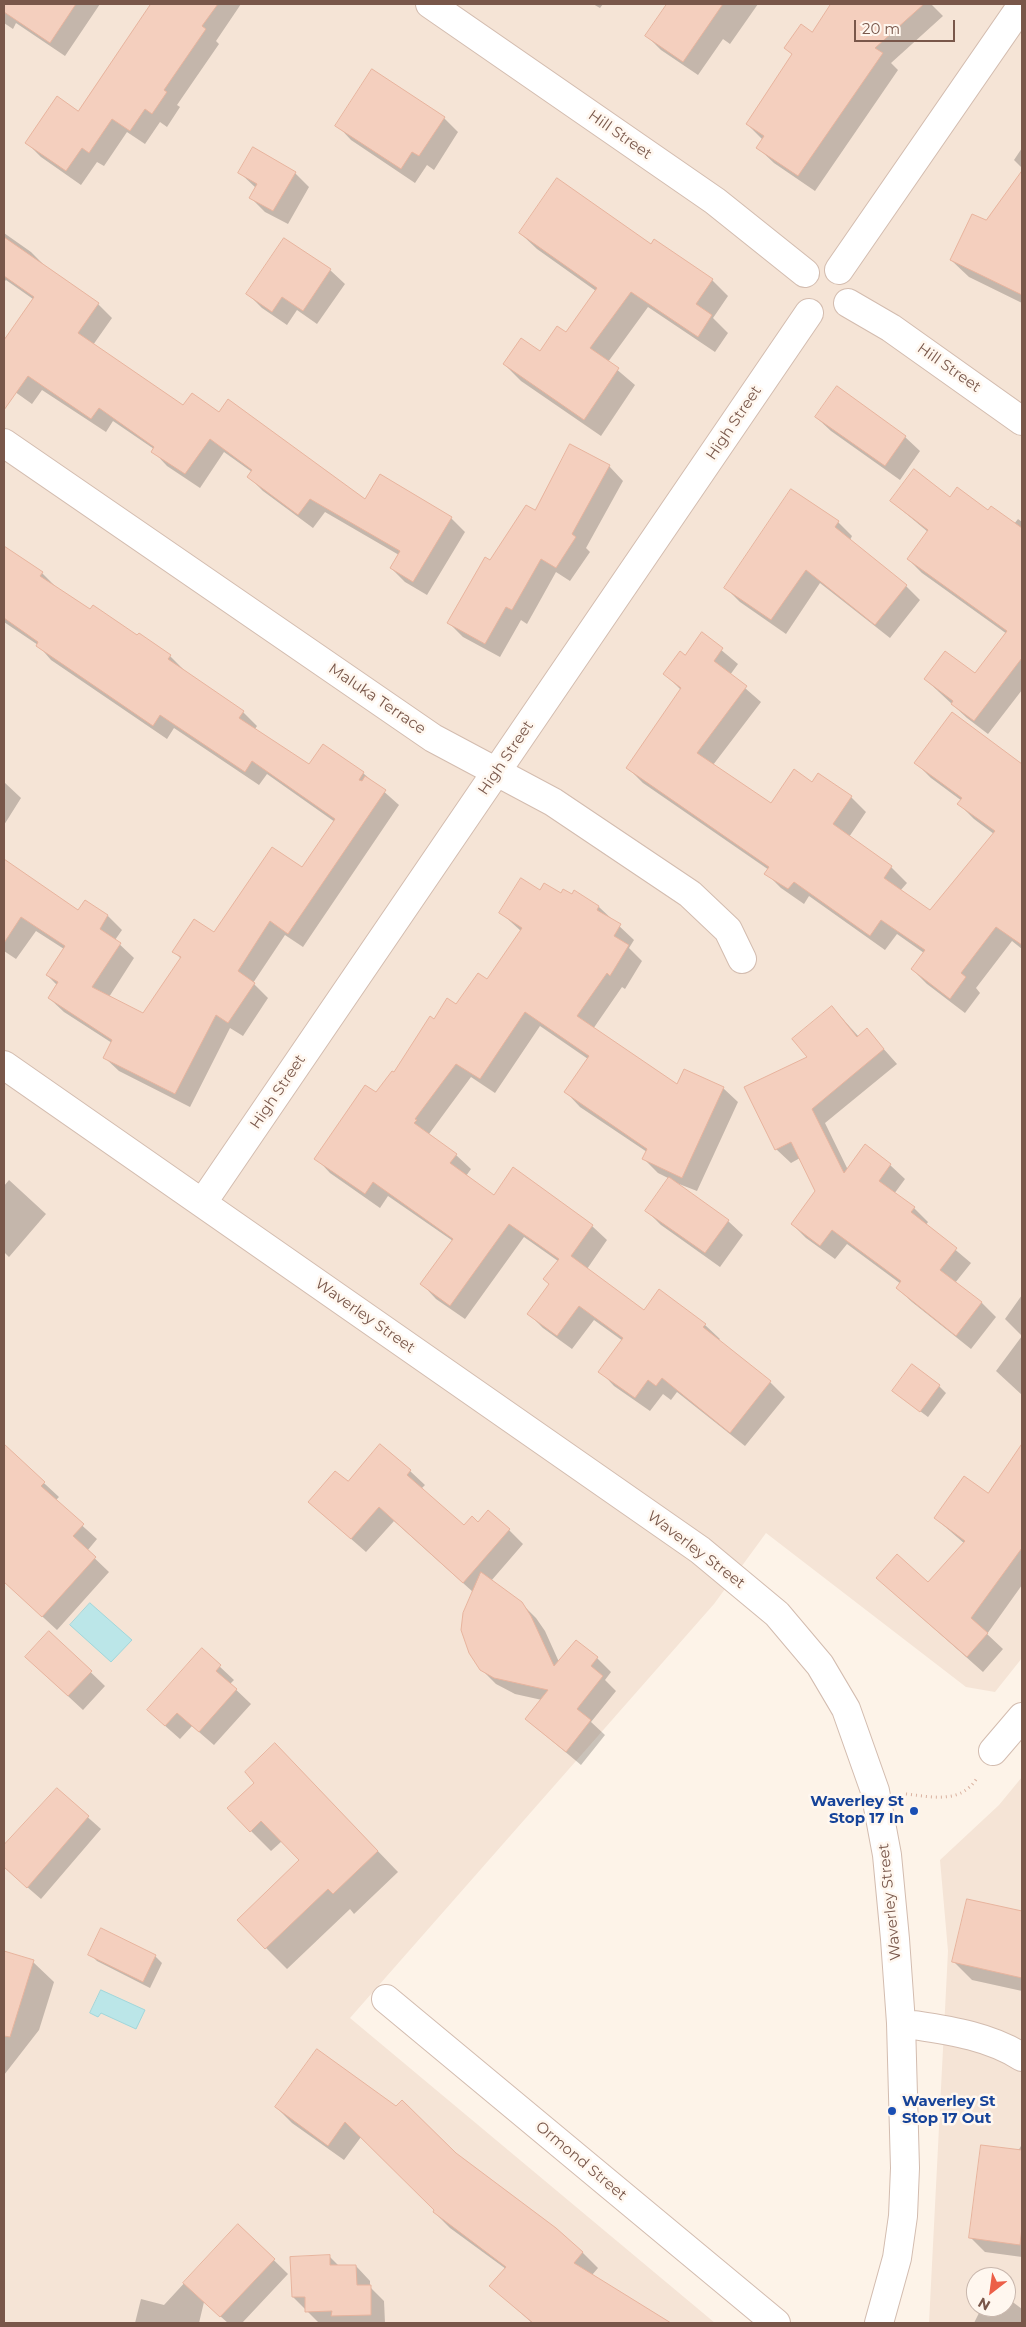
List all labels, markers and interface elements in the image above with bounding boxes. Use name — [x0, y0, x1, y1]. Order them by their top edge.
scale bar — [856, 10, 957, 42]
text: 20 m — [862, 19, 900, 38]
street label: Hill Street — [585, 107, 655, 163]
street label: Hill Street — [914, 340, 984, 396]
street label: High Street — [703, 382, 765, 464]
street label: Maluka Terrace — [325, 660, 429, 738]
street label: High Street — [475, 717, 537, 799]
street label: High Street — [247, 1051, 309, 1133]
street label: Waverley Street — [312, 1275, 418, 1357]
street label: Waverley Street — [644, 1507, 748, 1593]
place label: Waverley St Stop 17 In — [810, 1793, 904, 1828]
marker: Waverley St Stop 17 In — [908, 1805, 920, 1817]
street label: Waverley Street — [875, 1842, 905, 1962]
place label: Waverley St Stop 17 Out — [902, 2093, 996, 2128]
marker: Waverley St Stop 17 Out — [886, 2105, 898, 2117]
street label: Ormond Street — [532, 2118, 630, 2204]
north arrow — [966, 2267, 1016, 2317]
text: N — [975, 2294, 993, 2315]

